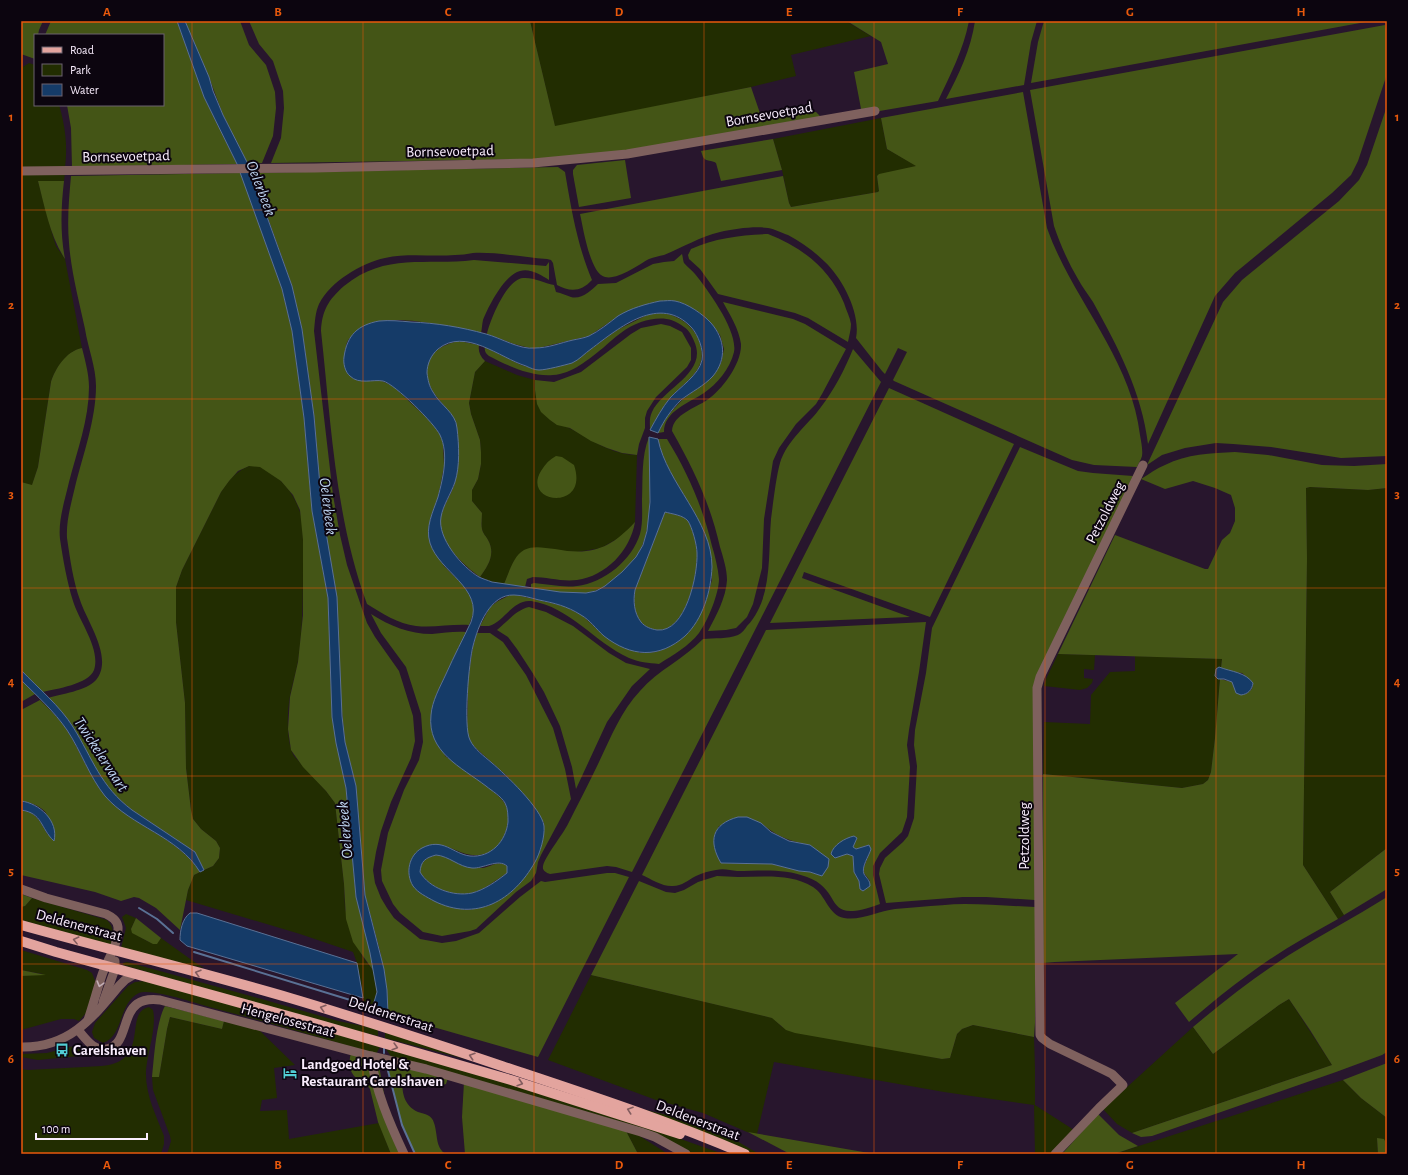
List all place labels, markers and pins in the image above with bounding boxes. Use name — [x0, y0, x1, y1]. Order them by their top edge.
bus stop icon: Carelshaven — [54, 1042, 70, 1058]
place label: Carelshaven — [73, 1043, 147, 1058]
place label: Landgoed Hotel & Restaurant Carelshaven — [301, 1057, 443, 1089]
hotel icon: Landgoed Hotel & Restaurant Carelshaven — [282, 1065, 298, 1081]

